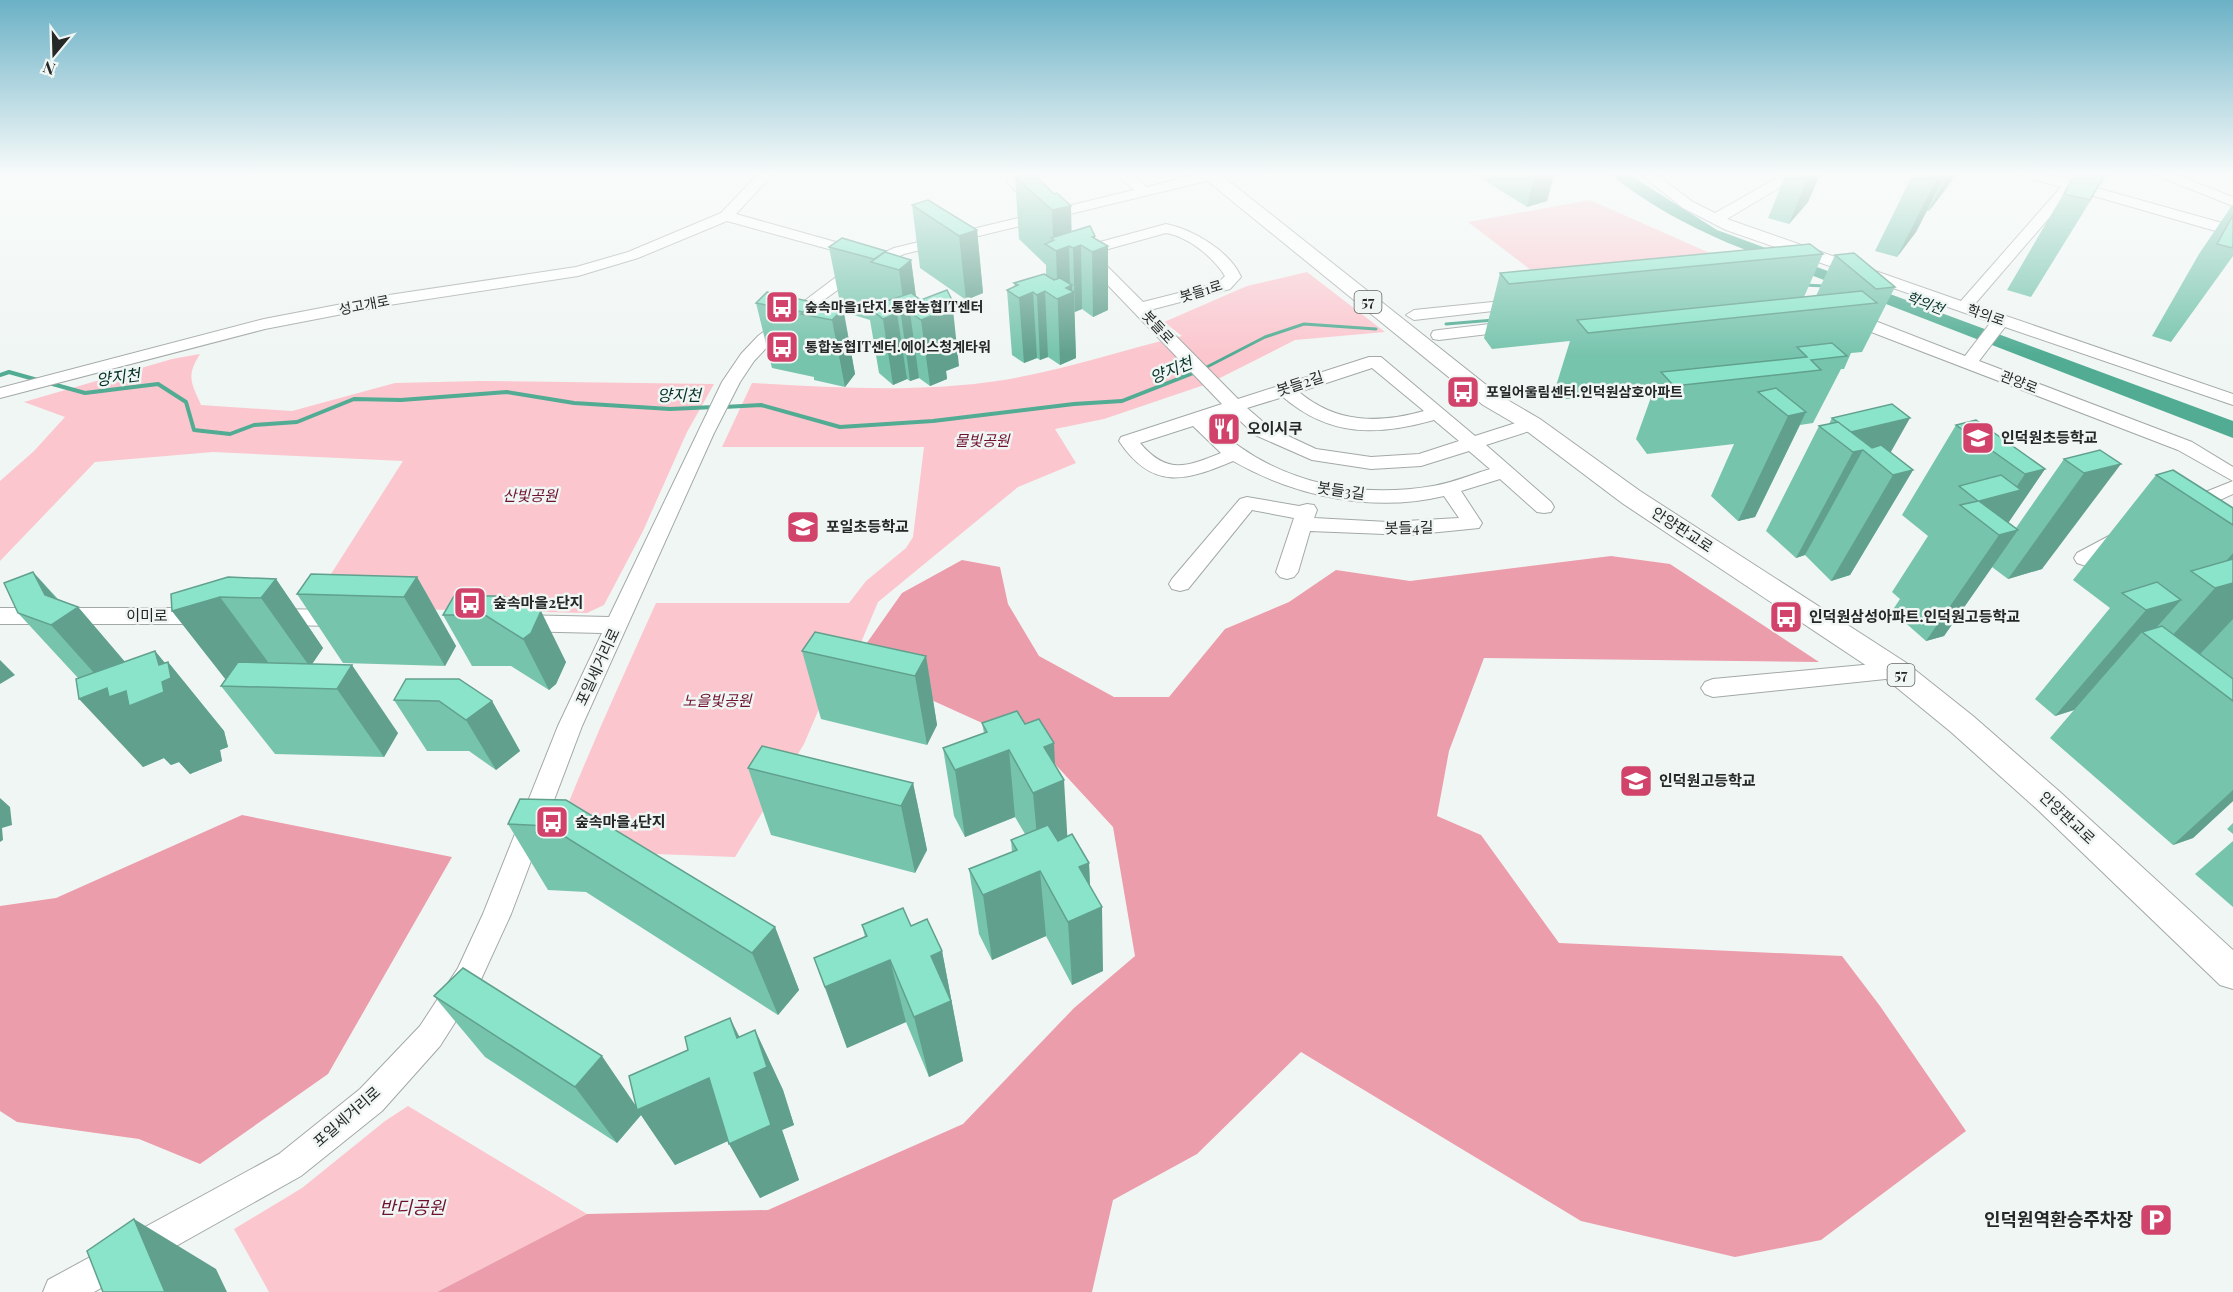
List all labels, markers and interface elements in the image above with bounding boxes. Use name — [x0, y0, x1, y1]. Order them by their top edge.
north arrow — [24, 24, 84, 84]
text: N — [40, 57, 58, 80]
street label: 봇들1로 — [1177, 275, 1225, 306]
water label: 학의천 — [1904, 287, 1948, 319]
bus stop icon: 숲속마을1단지.통합농협IT센터 — [764, 289, 800, 325]
street label: 성고개로 — [337, 290, 391, 319]
road number: 57 — [1354, 291, 1382, 313]
place label: 숲속마을1단지.통합농협IT센터 — [805, 297, 983, 316]
street label: 학의로 — [1965, 299, 2008, 330]
street label: 봇들로 — [1138, 306, 1179, 347]
bus stop icon: 통합농협IT센터.에이스청계타워 — [764, 329, 800, 365]
place label: 통합농협IT센터.에이스청계타워 — [805, 337, 991, 356]
water label: 양지천 — [1146, 351, 1197, 388]
water label: 양지천 — [95, 363, 143, 390]
street label: 봇들2길 — [1273, 366, 1326, 400]
street label: 관양로 — [1998, 366, 2041, 397]
bus stop icon: 포일어울림센터.인덕원삼호아파트 — [1445, 374, 1481, 410]
place label: 포일어울림센터.인덕원삼호아파트 — [1486, 382, 1683, 401]
water label: 양지천 — [657, 384, 703, 405]
restaurant icon: 오이시쿠 — [1206, 411, 1242, 447]
place label: 오이시쿠 — [1247, 418, 1302, 438]
school or university icon: 인덕원초등학교 — [1960, 420, 1996, 456]
place label: 인덕원초등학교 — [2001, 427, 2098, 447]
park label: 물빛공원 — [954, 430, 1011, 450]
street label: 봇들3길 — [1316, 477, 1366, 503]
park label: 산빛공원 — [502, 485, 559, 505]
street label: 안양판교로 — [1648, 502, 1717, 556]
school or university icon: 포일초등학교 — [785, 509, 821, 545]
place label: 포일초등학교 — [826, 516, 909, 536]
street label: 봇들4길 — [1384, 517, 1434, 537]
bus stop icon: 숲속마을2단지 — [452, 585, 488, 621]
place label: 숲속마을2단지 — [493, 592, 584, 612]
bus stop icon: 인덕원삼성아파트.인덕원고등학교 — [1768, 599, 1804, 635]
street label: 이미로 — [126, 605, 168, 625]
place label: 인덕원삼성아파트.인덕원고등학교 — [1809, 606, 2020, 626]
street label: 포일세거리로 — [571, 625, 624, 708]
road number: 57 — [1888, 664, 1914, 686]
park label: 노을빛공원 — [682, 690, 753, 710]
school or university icon: 인덕원고등학교 — [1618, 763, 1654, 799]
place label: 인덕원고등학교 — [1659, 770, 1756, 790]
street label: 안양판교로 — [2036, 786, 2100, 848]
bus stop icon: 숲속마을4단지 — [534, 804, 570, 840]
place label: 숲속마을4단지 — [575, 811, 666, 831]
street label: 포일세거리로 — [309, 1082, 384, 1151]
park label: 반디공원 — [379, 1195, 447, 1219]
parking icon: 인덕원역환승주차장 — [2138, 1202, 2174, 1238]
place label: 인덕원역환승주차장 — [1984, 1207, 2133, 1231]

